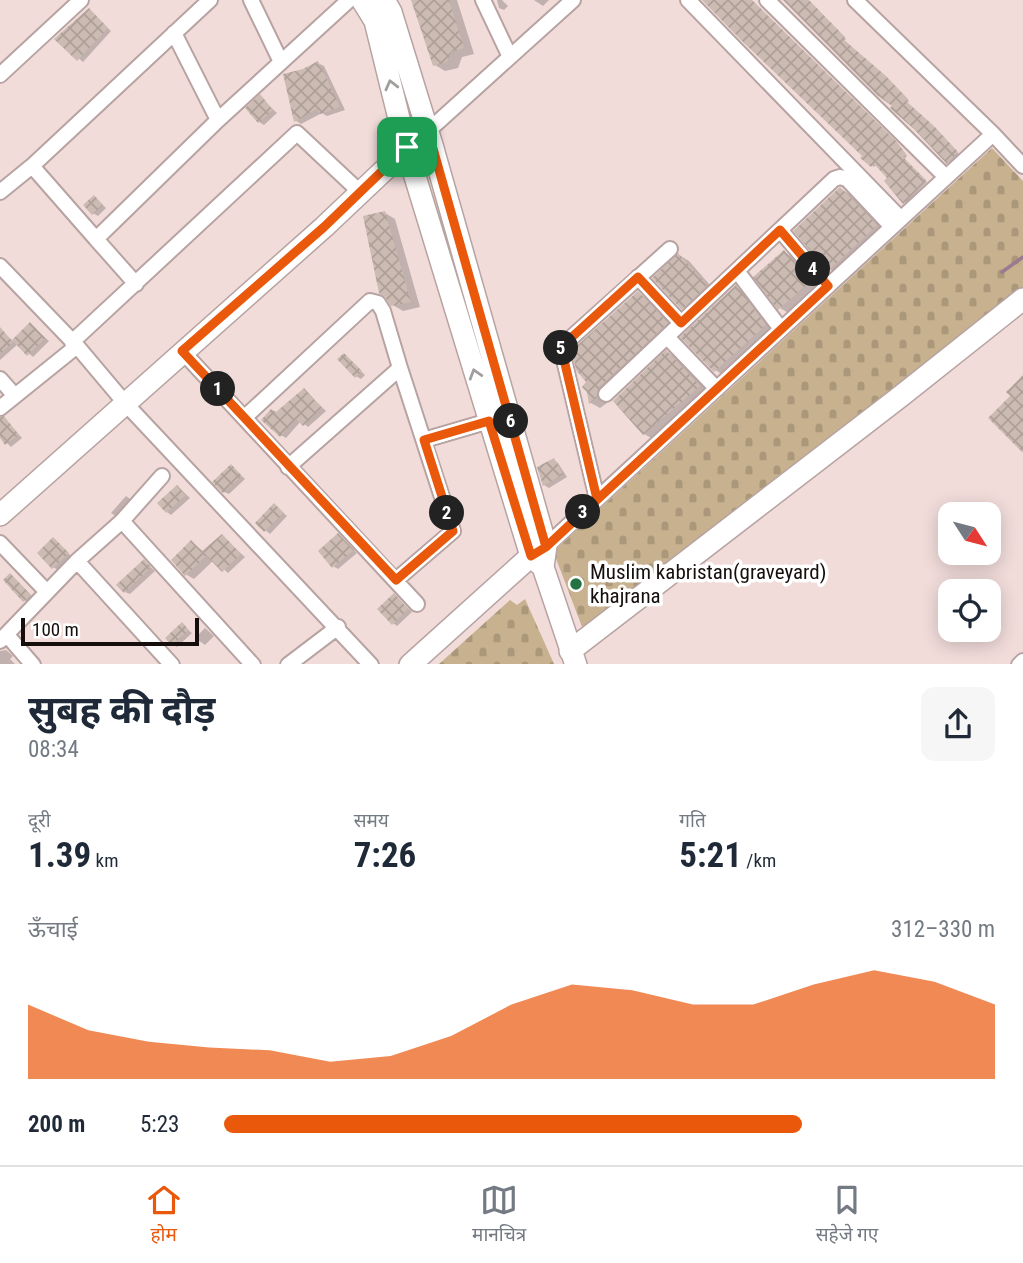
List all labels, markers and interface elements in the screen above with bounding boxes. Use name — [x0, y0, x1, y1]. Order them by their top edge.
one-way arrow — [385, 79, 399, 91]
pin — [377, 117, 437, 177]
icon: arrive — [388, 128, 426, 166]
pin: 4 — [796, 252, 830, 286]
text: 4 — [808, 257, 817, 280]
pin: 5 — [544, 330, 578, 366]
text: 5 — [556, 336, 565, 359]
one-way arrow — [468, 368, 483, 380]
pin: 1 — [200, 372, 235, 406]
text: 1 — [213, 377, 222, 400]
pin: 6 — [494, 404, 528, 438]
text: 6 — [506, 409, 515, 432]
pin: 3 — [566, 494, 600, 530]
pin: 2 — [430, 496, 464, 530]
text: 3 — [578, 500, 587, 523]
text: 2 — [442, 501, 451, 524]
north arrow — [938, 502, 1001, 565]
map controls — [938, 502, 1001, 642]
place label: Muslim kabristan(graveyard) khajrana — [590, 560, 826, 608]
marker: Muslim kabristan(graveyard) khajrana — [568, 576, 584, 592]
button: locate — [938, 579, 1001, 642]
scale bar — [21, 615, 200, 647]
text: 100 m — [32, 618, 79, 641]
button: share — [921, 687, 995, 761]
text: सुबह की दौड़ — [28, 688, 216, 732]
text: 08:34 — [28, 736, 79, 763]
text: दूरी — [28, 809, 51, 832]
text: समय — [354, 809, 389, 832]
text: गति — [679, 809, 706, 832]
text: 1.39 — [28, 835, 91, 876]
text: 7:26 — [354, 835, 416, 876]
text: 5:21 — [679, 835, 742, 876]
text: km — [91, 849, 118, 872]
text: /km — [742, 849, 776, 872]
text: ऊँचाई — [28, 916, 78, 943]
text: 312–330 m — [891, 916, 995, 943]
text: 200 m — [28, 1111, 85, 1138]
text: 5:23 — [140, 1111, 179, 1138]
tab: होम — [145, 1181, 183, 1249]
tab: मानचित्र — [472, 1181, 526, 1249]
tab: सहेजे गए — [816, 1181, 878, 1249]

